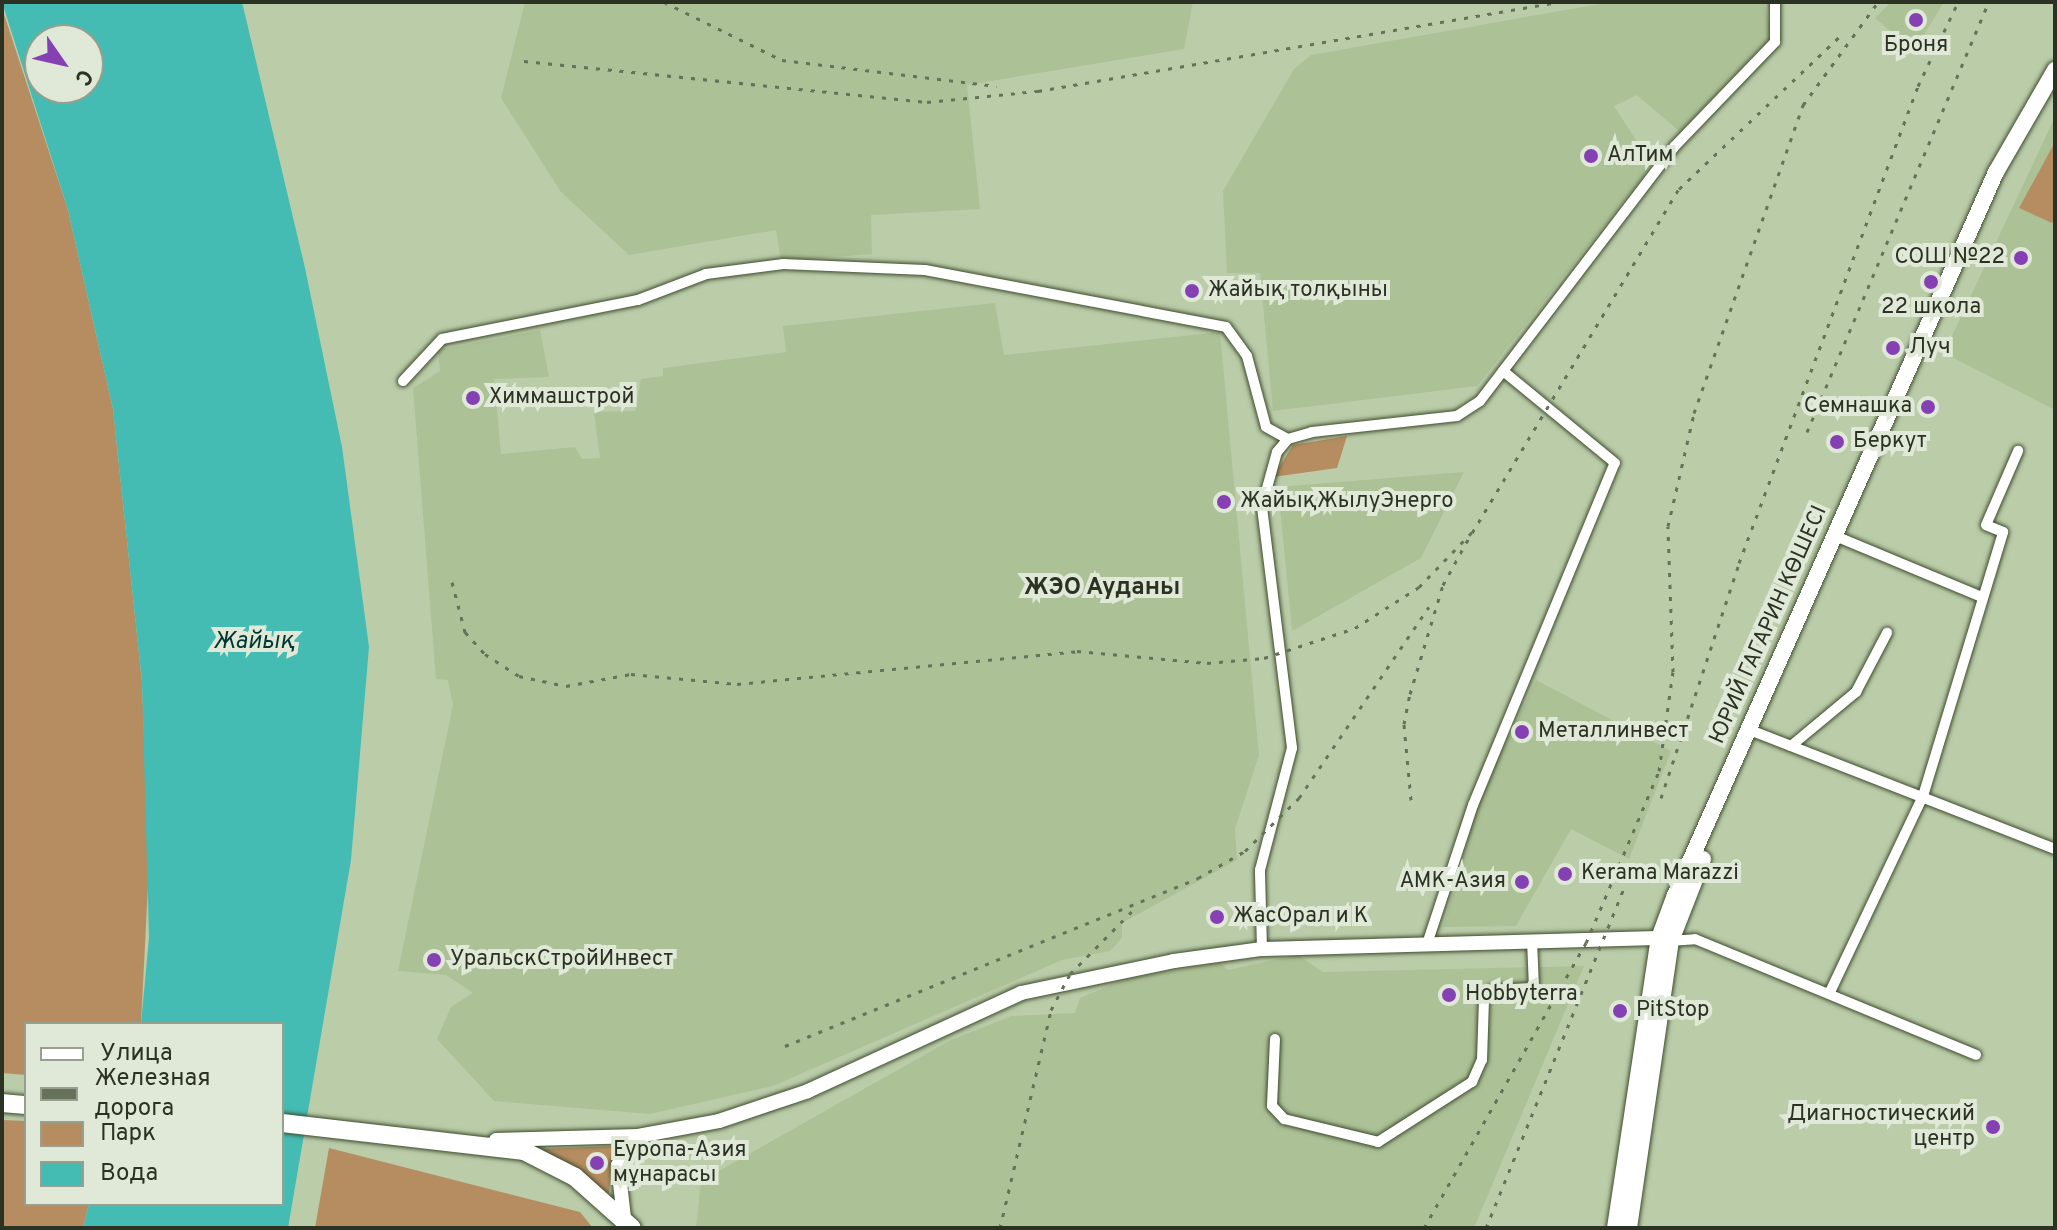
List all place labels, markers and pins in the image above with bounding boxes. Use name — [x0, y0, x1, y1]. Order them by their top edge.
marker: Броня — [1907, 11, 1925, 29]
place label: Броня — [1884, 33, 1948, 59]
place label: АлТим — [1607, 143, 1673, 169]
marker: АлТим — [1582, 147, 1600, 165]
place label: СОШ №22 — [1894, 245, 2005, 271]
marker: СОШ №22 — [2012, 249, 2030, 267]
marker: 22 школа — [1922, 273, 1940, 291]
place label: Жайық толқыны — [1208, 278, 1388, 304]
marker: Жайық толқыны — [1183, 282, 1201, 300]
place label: 22 школа — [1881, 295, 1981, 321]
place label: Луч — [1909, 335, 1951, 361]
marker: Луч — [1884, 339, 1902, 357]
place label: Химмашстрой — [489, 385, 634, 411]
marker: Химмашстрой — [464, 389, 482, 407]
place label: Семнашка — [1804, 394, 1912, 420]
marker: Семнашка — [1919, 398, 1937, 416]
place label: Беркут — [1853, 429, 1927, 455]
marker: Беркут — [1828, 433, 1846, 451]
place label: ЖайықЖылуЭнерго — [1240, 489, 1454, 515]
marker: ЖайықЖылуЭнерго — [1215, 493, 1233, 511]
place label: Металлинвест — [1538, 719, 1689, 745]
marker: Металлинвест — [1513, 723, 1531, 741]
place label: Kerama Marazzi — [1581, 861, 1739, 887]
marker: Kerama Marazzi — [1556, 865, 1574, 883]
place label: АМК-Азия — [1399, 869, 1506, 895]
marker: АМК-Азия — [1513, 873, 1531, 891]
place label: ЖасОрал и К — [1233, 904, 1368, 930]
marker: ЖасОрал и К — [1208, 908, 1226, 926]
place label: УральскСтройИнвест — [450, 947, 673, 973]
marker: УральскСтройИнвест — [425, 951, 443, 969]
place label: Hobbyterra — [1465, 982, 1577, 1008]
marker: Hobbyterra — [1440, 986, 1458, 1004]
place label: PitStop — [1636, 998, 1709, 1024]
marker: PitStop — [1611, 1002, 1629, 1020]
place label: Диагностический центр — [1787, 1101, 1975, 1152]
marker: Диагностический центр — [1982, 1116, 2004, 1138]
place label: Еуропа-Азия мұнарасы — [613, 1137, 747, 1188]
marker: Еуропа-Азия мұнарасы — [588, 1154, 606, 1172]

